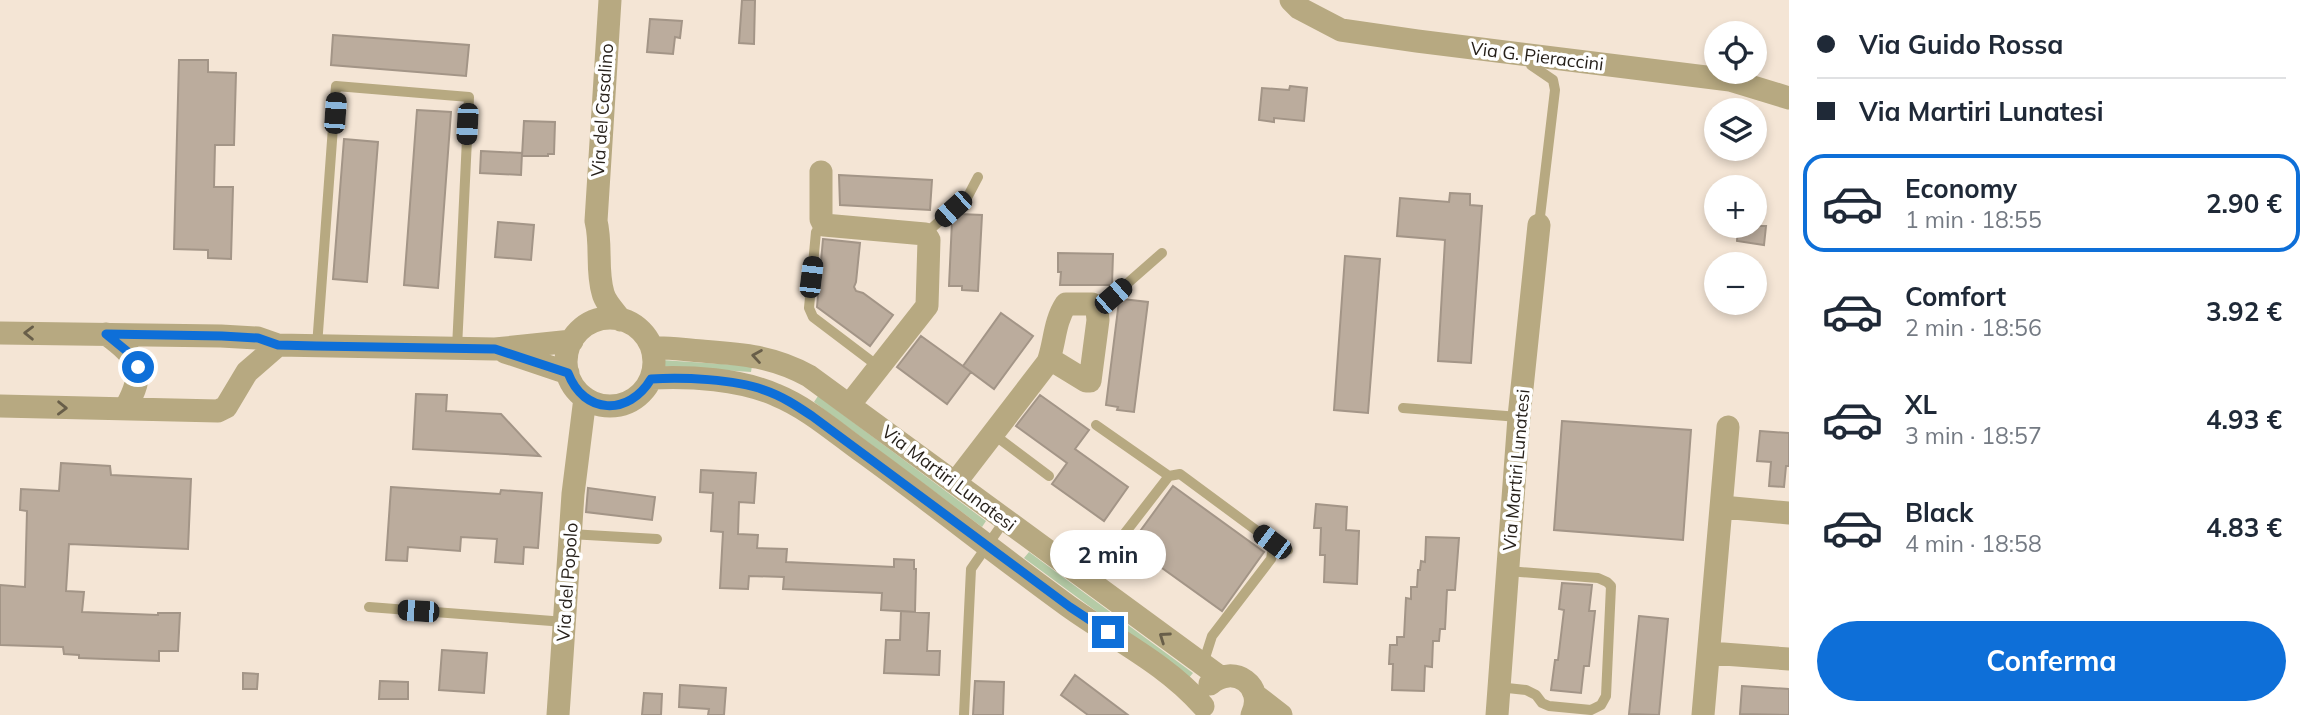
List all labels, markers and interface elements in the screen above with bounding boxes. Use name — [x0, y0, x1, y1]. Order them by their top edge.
map controls — [1704, 21, 1767, 315]
button: locate — [1704, 21, 1767, 84]
text: Via Guido Rossa — [1859, 28, 2063, 61]
street label: Via G. Pieraccini — [1469, 36, 1605, 76]
street label: Via del Casalino — [586, 42, 618, 178]
car — [324, 91, 347, 135]
text: Via Martiri Lunatesi — [1859, 95, 2104, 128]
button: layers — [1704, 98, 1767, 161]
car — [456, 102, 479, 146]
icon: car — [1821, 172, 1884, 235]
text: Economy — [1905, 172, 2017, 205]
button: + — [1704, 175, 1767, 238]
car — [931, 187, 976, 231]
text: 2.90 € — [2206, 187, 2282, 220]
text: 1 min · 18:55 — [1905, 205, 2042, 234]
button: − — [1704, 252, 1767, 315]
car — [799, 255, 824, 299]
car — [1091, 274, 1136, 318]
icon: car — [1821, 280, 1884, 343]
text: Comfort — [1905, 280, 2006, 313]
text: 3.92 € — [2206, 295, 2282, 328]
text: 2 min · 18:56 — [1905, 313, 2042, 342]
one-way arrow — [23, 325, 33, 341]
one-way arrow — [751, 349, 763, 364]
route start — [122, 351, 154, 383]
street label: Via Martiri Lunatesi — [1497, 388, 1535, 552]
icon: car — [1821, 388, 1884, 451]
text: XL — [1905, 388, 1937, 421]
one-way arrow — [57, 400, 68, 415]
text: 4.93 € — [2206, 403, 2282, 436]
street label: Via Martiri Lunatesi — [877, 420, 1021, 536]
text: 3 min · 18:57 — [1905, 421, 2042, 450]
icon: car — [1821, 496, 1884, 559]
text: Black — [1905, 496, 1973, 529]
text: 4.83 € — [2206, 511, 2282, 544]
car — [1249, 521, 1296, 563]
street label: Via del Popolo — [551, 522, 583, 642]
text: 4 min · 18:58 — [1905, 529, 2042, 558]
callout: 2 min — [1050, 530, 1166, 580]
text: 2 min — [1078, 540, 1138, 569]
car — [397, 599, 440, 623]
route end — [1092, 616, 1124, 648]
button: Conferma — [1817, 621, 2286, 701]
one-way arrow — [1159, 633, 1172, 645]

